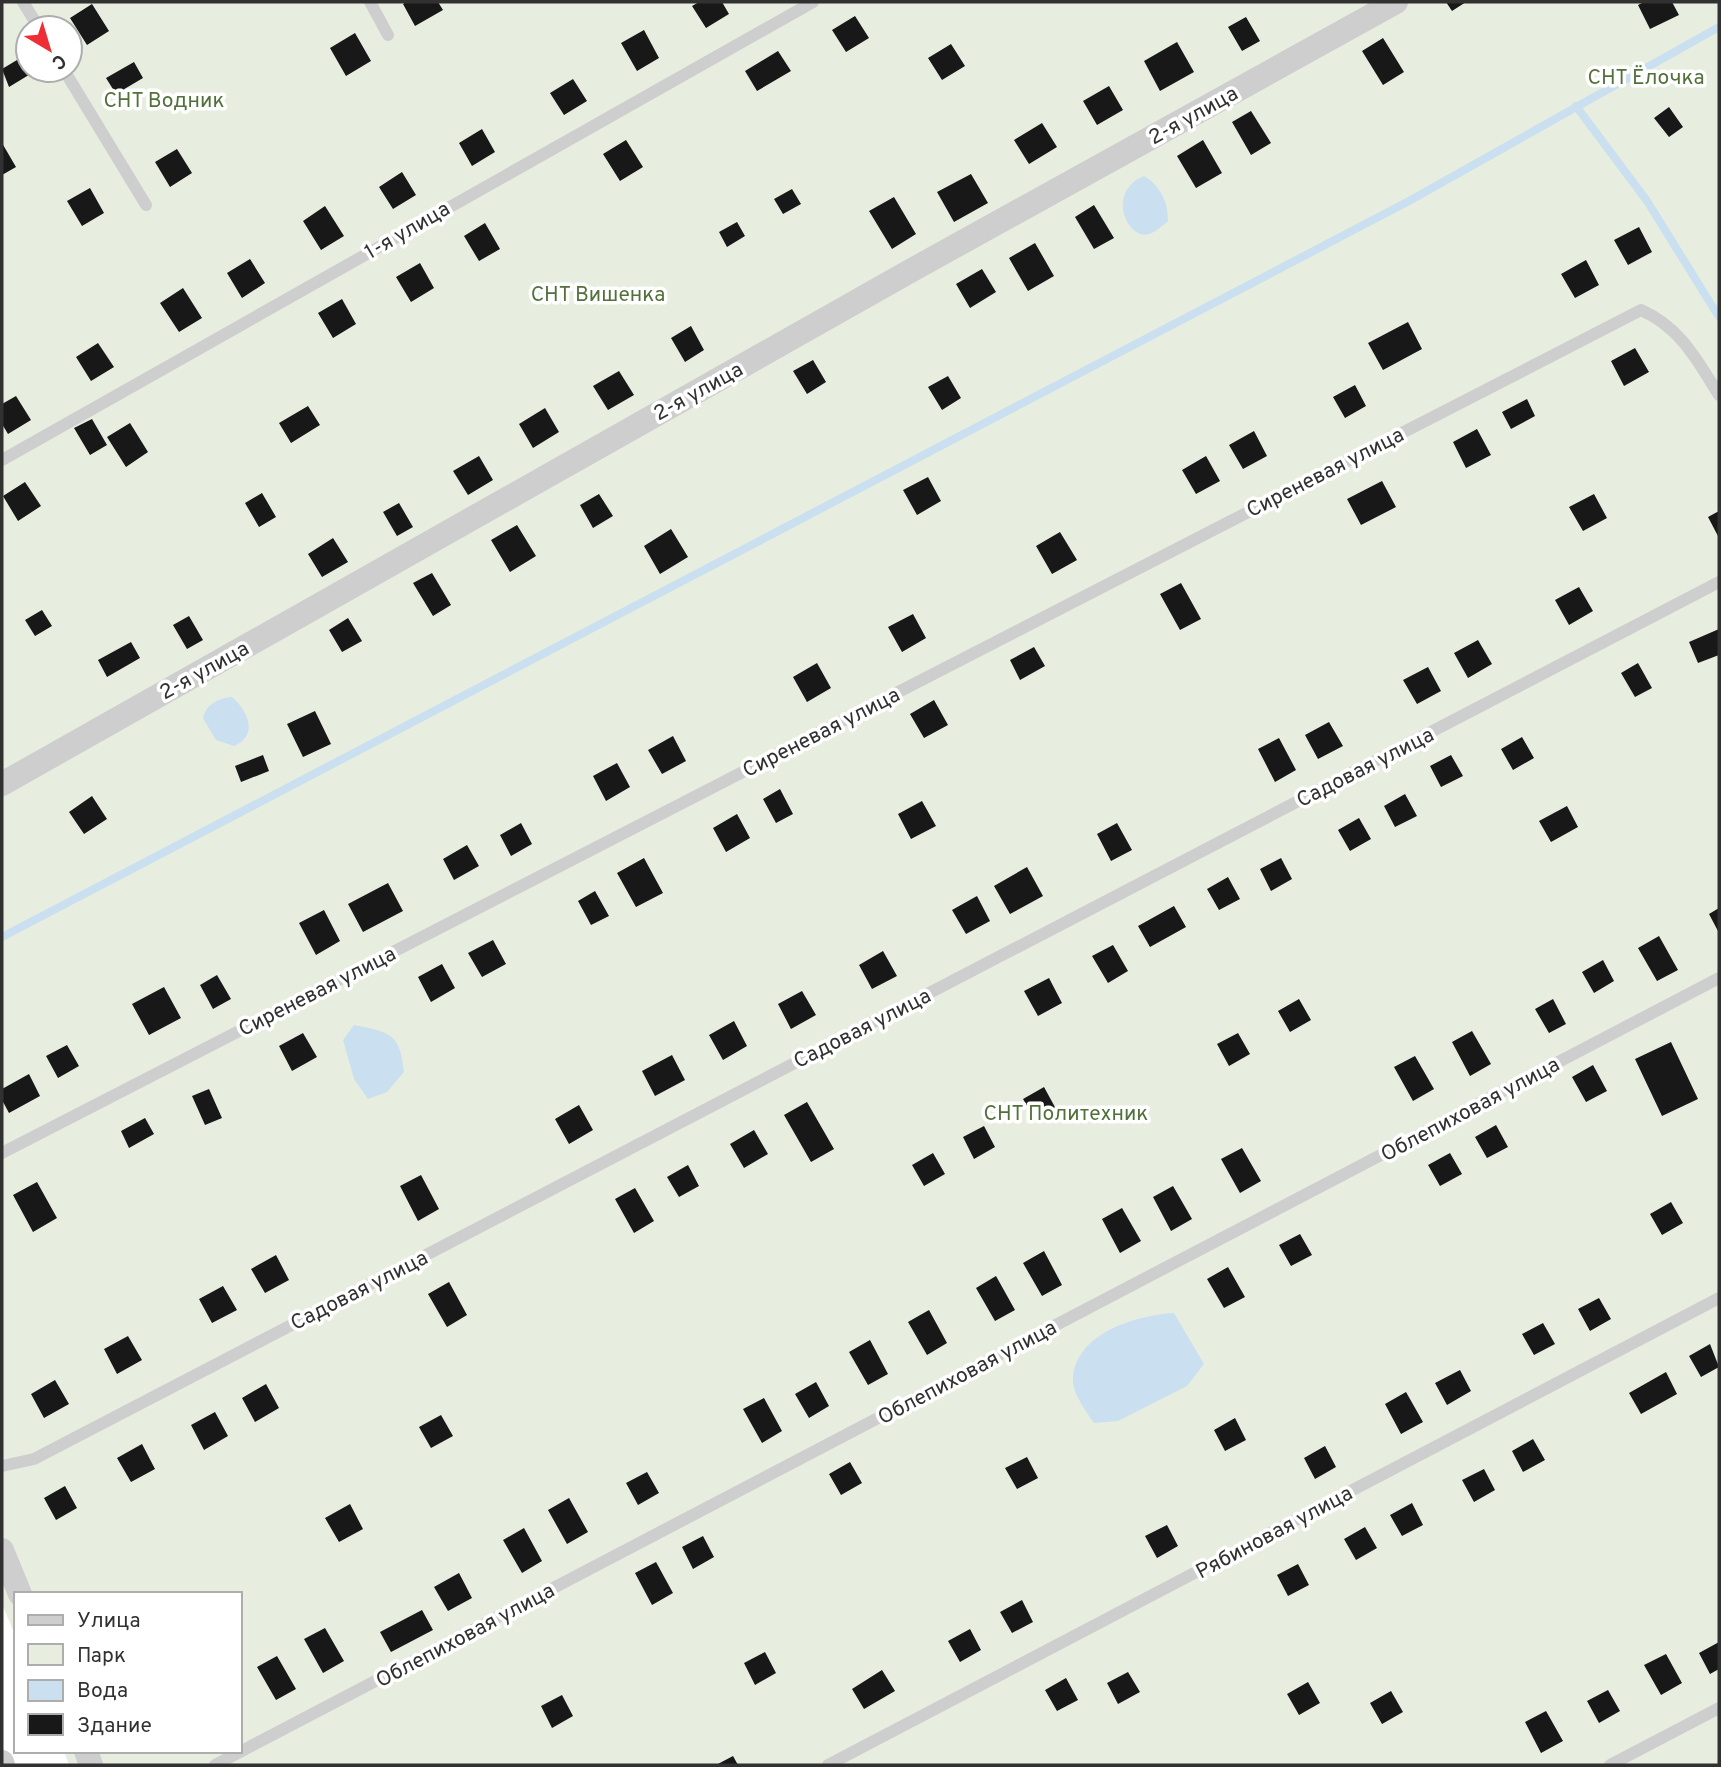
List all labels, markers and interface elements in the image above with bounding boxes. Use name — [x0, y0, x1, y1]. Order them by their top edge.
north arrow — [14, 14, 84, 84]
text: С — [46, 48, 70, 74]
park label: СНТ Ёлочка — [1588, 65, 1704, 92]
street label: 2-я улица — [1144, 81, 1243, 152]
park label: СНТ Водник — [103, 88, 225, 115]
street label: 1-я улица — [360, 196, 455, 266]
park label: СНТ Вишенка — [531, 282, 665, 309]
street label: 2-я улица — [649, 357, 748, 428]
street label: Сиреневая улица — [1242, 422, 1409, 525]
street label: 2-я улица — [155, 636, 254, 707]
street label: Сиреневая улица — [738, 682, 905, 785]
street label: Садовая улица — [1292, 722, 1439, 815]
street label: Сиреневая улица — [234, 941, 401, 1044]
street label: Садовая улица — [789, 983, 936, 1076]
street label: Облепиховая улица — [1377, 1052, 1565, 1169]
park label: СНТ Политехник — [984, 1101, 1148, 1128]
street label: Садовая улица — [286, 1245, 433, 1338]
street label: Облепиховая улица — [874, 1315, 1062, 1432]
street label: Рябиновая улица — [1192, 1481, 1358, 1586]
street label: Облепиховая улица — [372, 1578, 560, 1695]
legend — [14, 1592, 242, 1753]
text: Улица — [77, 1608, 141, 1635]
text: Парк — [77, 1643, 126, 1670]
text: Вода — [77, 1678, 128, 1705]
text: Здание — [77, 1713, 152, 1740]

